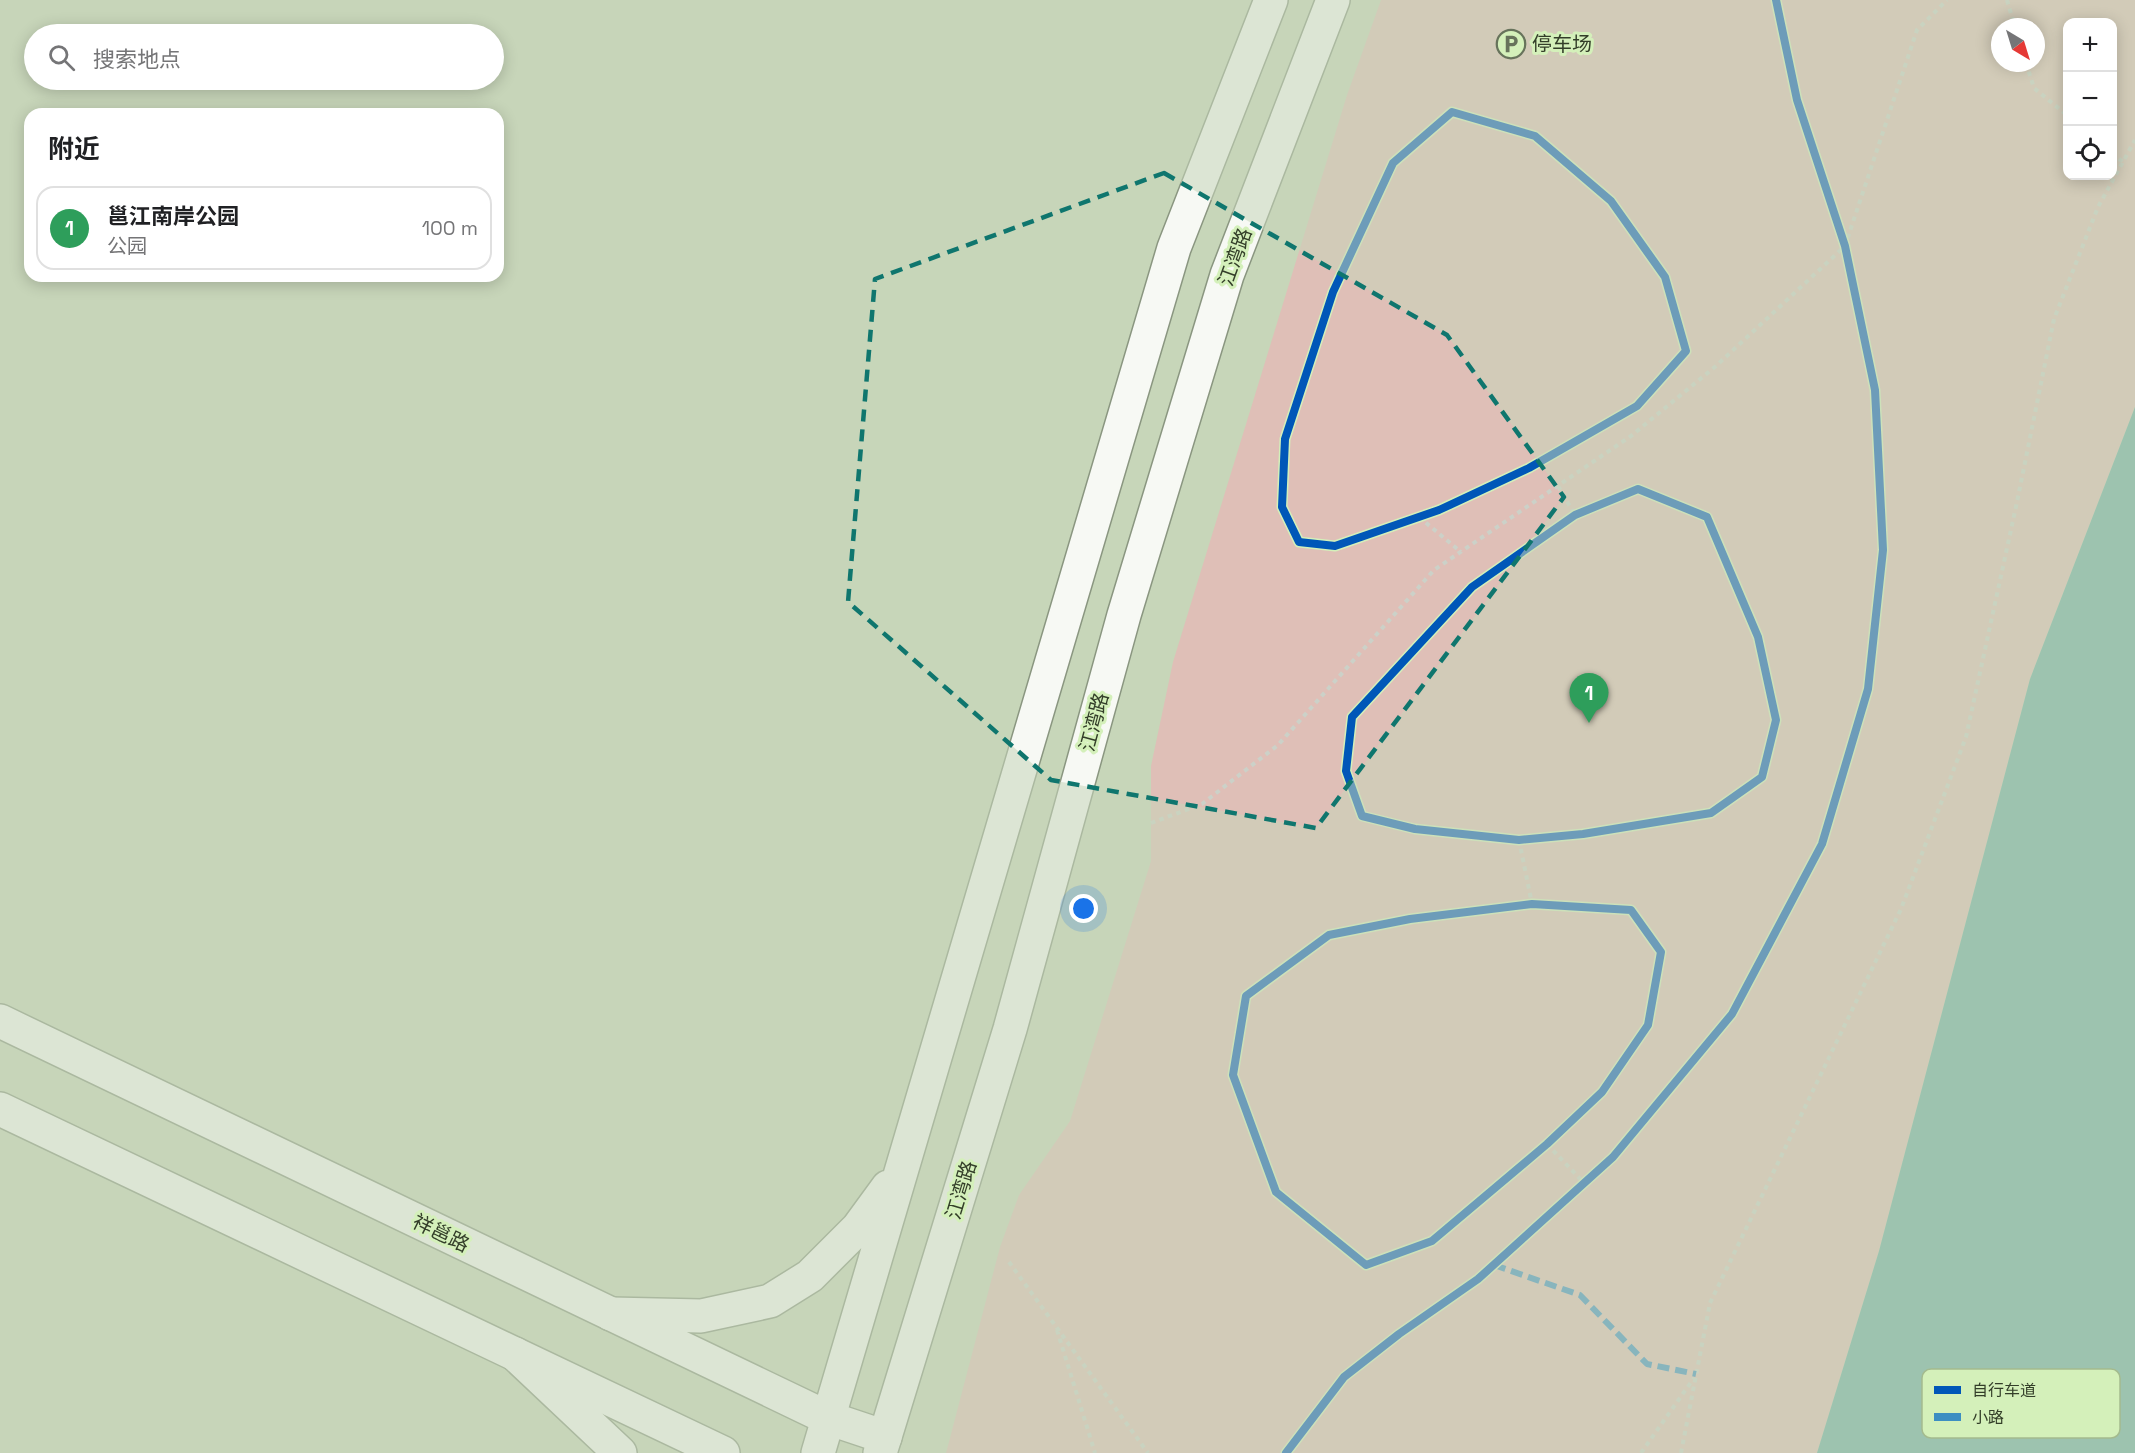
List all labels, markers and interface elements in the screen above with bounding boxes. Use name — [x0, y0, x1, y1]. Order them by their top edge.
north arrow — [1991, 18, 2045, 72]
map controls — [2063, 18, 2117, 180]
button: + — [2063, 18, 2117, 72]
search box — [24, 24, 504, 90]
parking icon: 停车场 — [1495, 28, 1527, 60]
place label: 停车场 — [1532, 31, 1592, 57]
icon: search — [45, 41, 78, 74]
text: 搜索地点 — [93, 45, 181, 73]
button: − — [2063, 72, 2117, 126]
button: locate — [2063, 126, 2117, 180]
text: 附近 — [48, 132, 100, 166]
text: 邕江南岸公园 — [107, 202, 239, 230]
text: 1 — [65, 215, 74, 241]
text: 100 m — [422, 215, 478, 241]
street label: 江湾路 — [1213, 224, 1257, 290]
text: 公园 — [107, 233, 147, 259]
pin: 1 — [1570, 674, 1608, 723]
street label: 江湾路 — [1074, 690, 1114, 754]
your location — [1069, 894, 1098, 923]
street label: 江湾路 — [940, 1158, 982, 1222]
street label: 祥邕路 — [408, 1208, 474, 1258]
legend — [1922, 1369, 2120, 1438]
text: 自行车道 — [1972, 1380, 2036, 1401]
text: 小路 — [1972, 1407, 2004, 1428]

